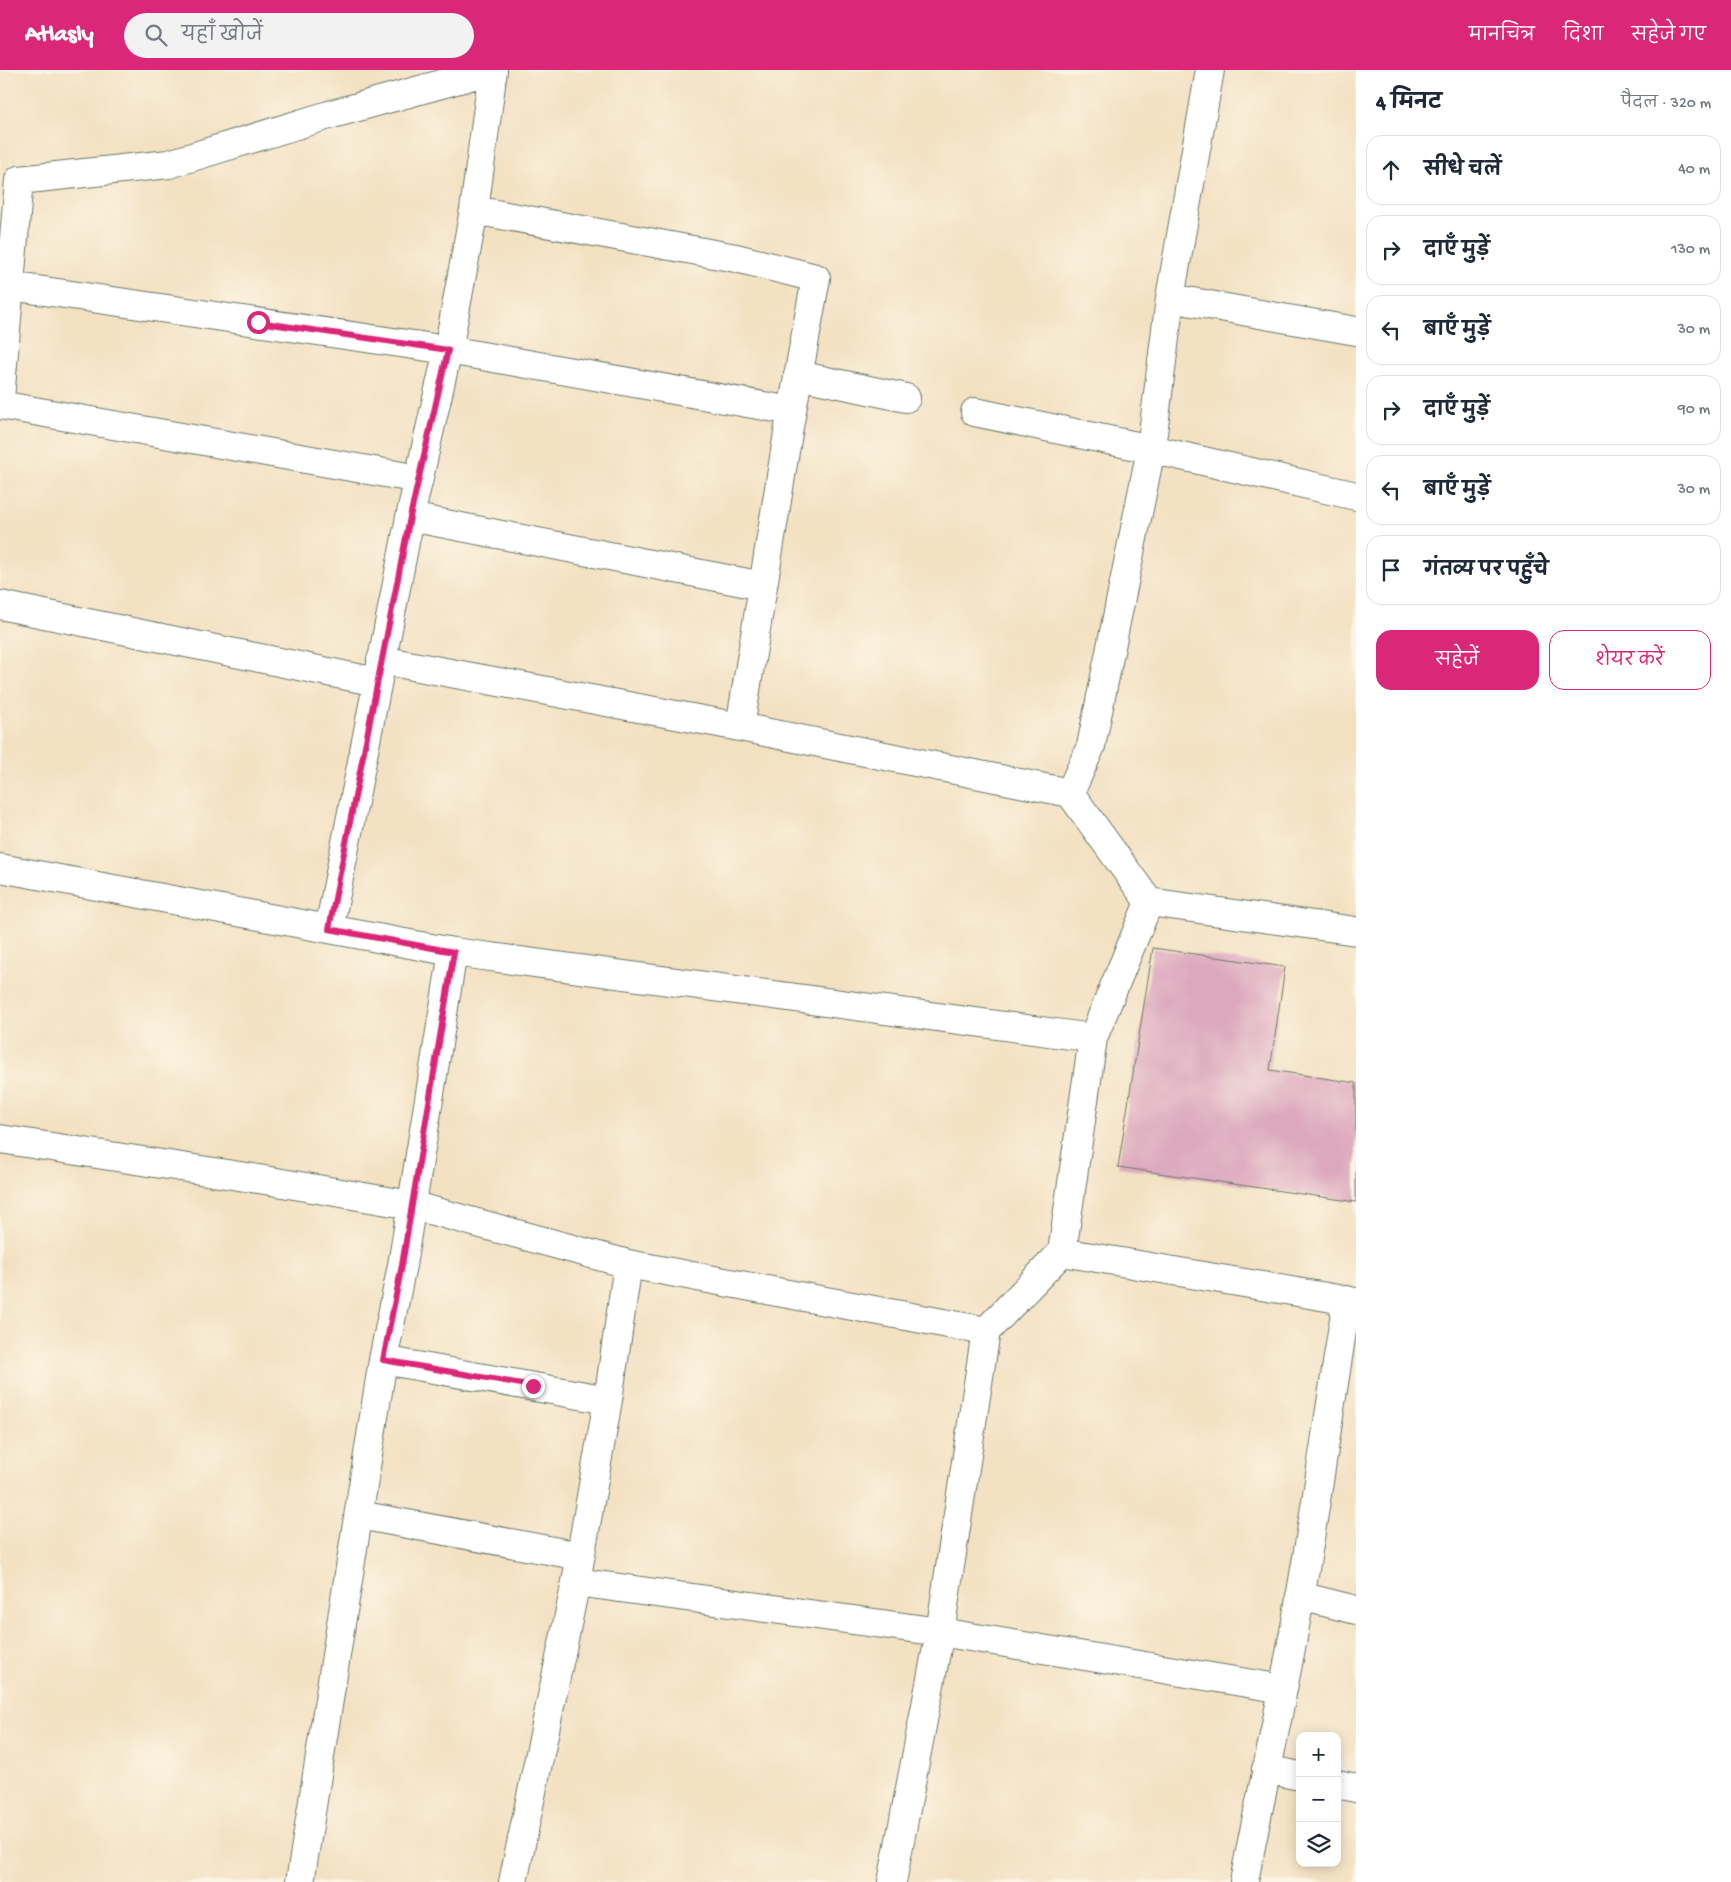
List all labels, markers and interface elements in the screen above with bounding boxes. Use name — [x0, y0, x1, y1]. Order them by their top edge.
search box — [124, 13, 474, 58]
text: Atlasly — [25, 21, 94, 50]
icon: search — [142, 21, 170, 49]
text: यहाँ खोजें — [182, 25, 263, 48]
text: मानचित्र — [1469, 26, 1535, 47]
text: दिशा — [1563, 26, 1604, 47]
text: सहेजे गए — [1632, 26, 1706, 47]
text: 4 मिनट — [1376, 92, 1442, 117]
text: पैदल · 320 m — [1621, 95, 1711, 114]
icon: ahead — [1377, 156, 1405, 184]
text: सीधे चलें — [1424, 160, 1501, 183]
text: 40 m — [1678, 161, 1710, 180]
icon: right — [1377, 236, 1405, 264]
text: दाएँ मुड़ें — [1424, 240, 1490, 263]
text: 130 m — [1671, 241, 1710, 260]
route start — [247, 311, 270, 334]
icon: left — [1377, 316, 1405, 344]
text: बाएँ मुड़ें — [1424, 320, 1490, 343]
text: 30 m — [1677, 321, 1710, 340]
icon: right — [1377, 396, 1405, 424]
text: दाएँ मुड़ें — [1424, 400, 1490, 423]
text: 90 m — [1678, 401, 1710, 420]
icon: left — [1377, 476, 1405, 504]
text: बाएँ मुड़ें — [1424, 480, 1490, 503]
text: 30 m — [1677, 481, 1710, 500]
icon: arrive — [1377, 556, 1405, 584]
text: गंतव्य पर पहुँचे — [1424, 560, 1548, 583]
button: सहेजें — [1376, 630, 1539, 690]
button: शेयर करें — [1549, 630, 1711, 690]
route end — [522, 1375, 545, 1398]
map controls — [1296, 1732, 1341, 1867]
button: + — [1296, 1732, 1341, 1777]
button: − — [1296, 1777, 1341, 1822]
button: layers — [1296, 1822, 1341, 1867]

